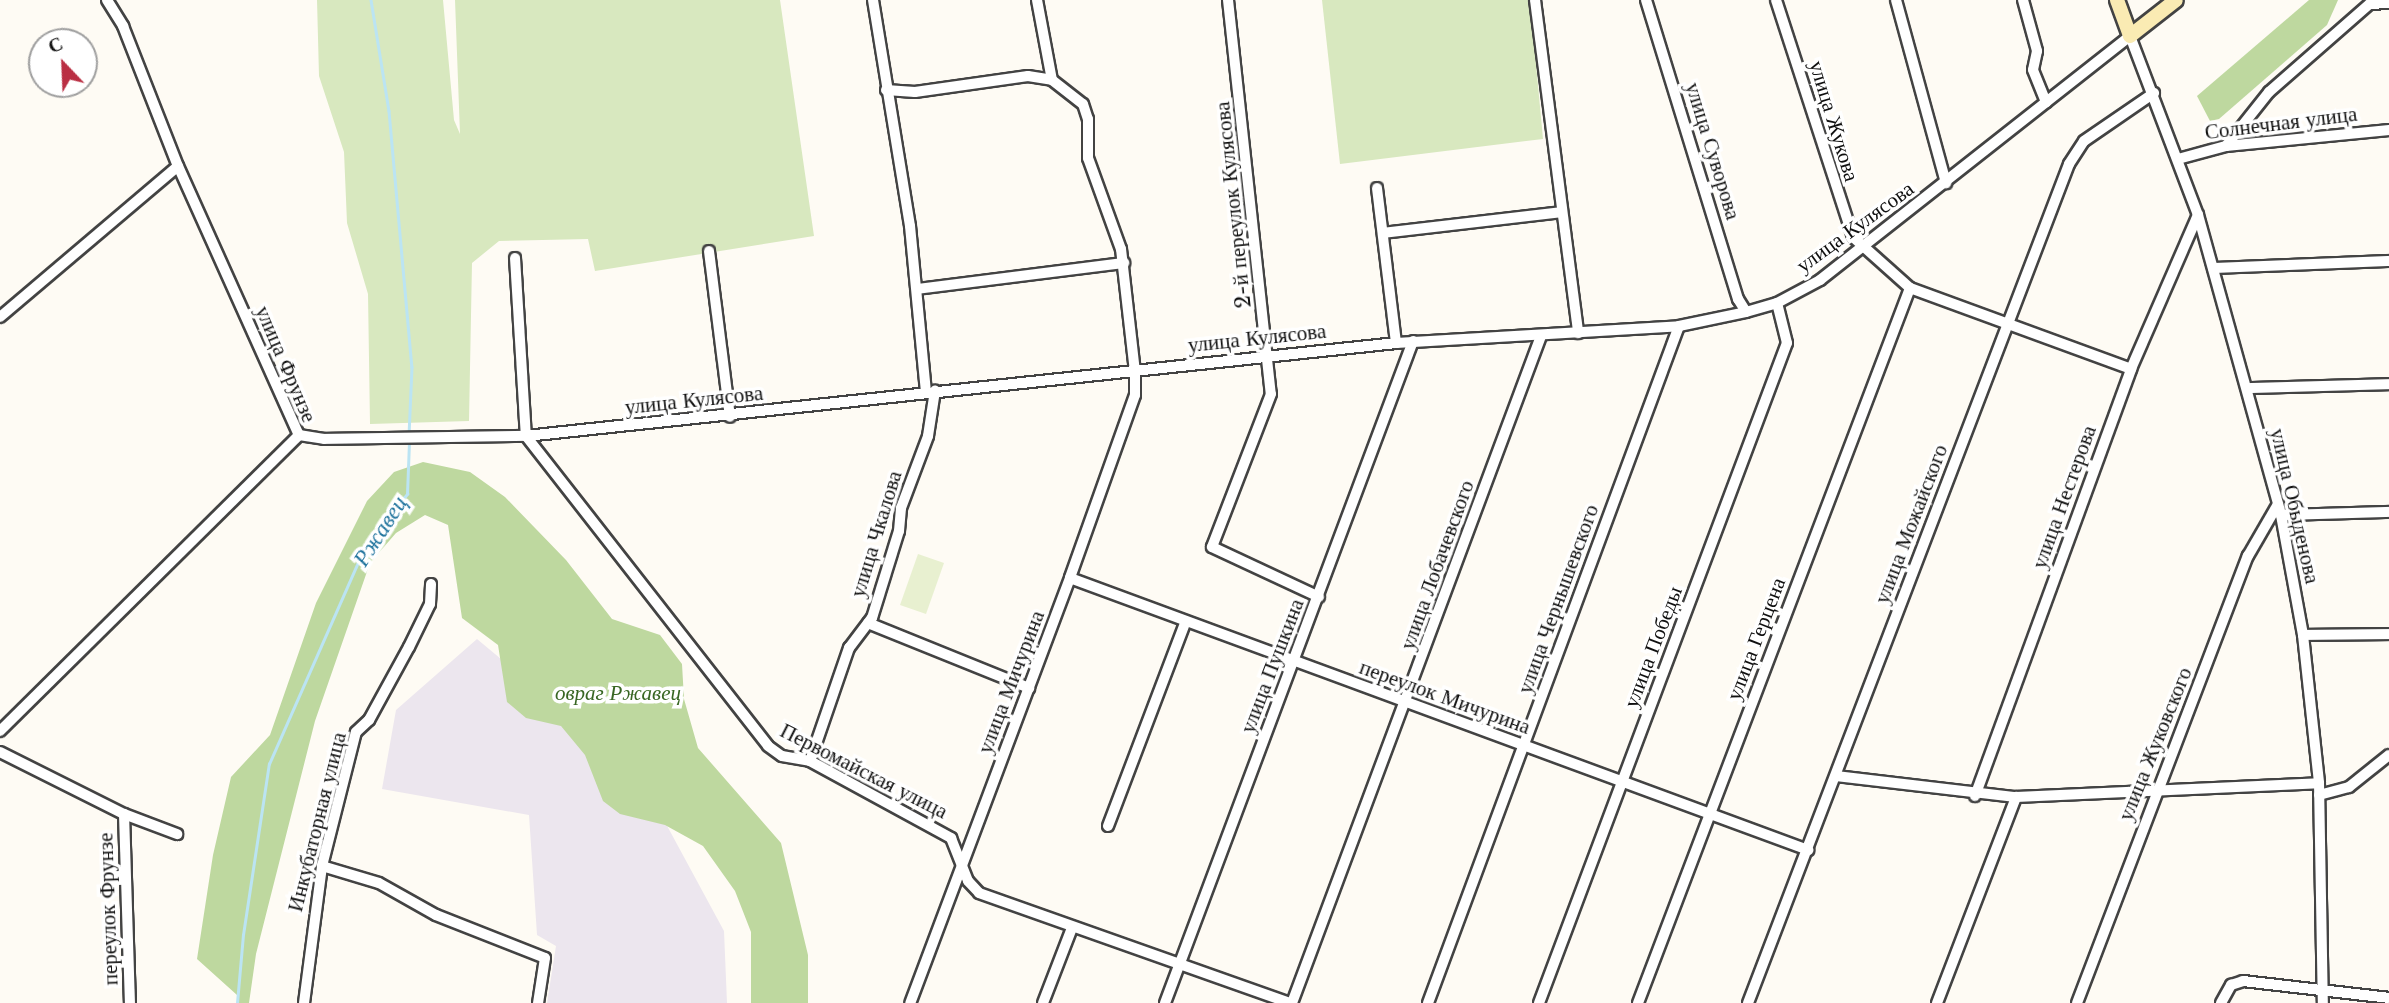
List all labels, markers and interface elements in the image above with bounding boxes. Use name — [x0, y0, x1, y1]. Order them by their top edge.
north arrow — [28, 28, 98, 98]
text: С — [45, 32, 66, 58]
street label: улица Жукова — [1804, 58, 1864, 184]
street label: улица Суворова — [1680, 79, 1746, 223]
street label: 2-й переулок Кулясова — [1210, 101, 1256, 309]
street label: Солнечная улица — [2203, 101, 2359, 145]
street label: улица Кулясова — [1791, 176, 1919, 278]
street label: улица Фрунзе — [250, 302, 322, 426]
street label: улица Кулясова — [1187, 318, 1327, 358]
street label: улица Кулясова — [624, 380, 764, 420]
street label: улица Нестерова — [2026, 422, 2102, 572]
street label: улица Обыденова — [2265, 426, 2325, 586]
street label: улица Можайского — [1869, 441, 1953, 607]
street label: улица Чкалова — [845, 468, 907, 600]
street label: улица Лобачевского — [1395, 477, 1479, 653]
water label: Ржавец — [347, 491, 413, 571]
street label: улица Чернышевского — [1512, 501, 1604, 697]
street label: улица Герцена — [1721, 574, 1791, 704]
street label: улица Победы — [1618, 583, 1688, 711]
street label: улица Пушкина — [1235, 595, 1309, 737]
street label: улица Мичурина — [972, 607, 1050, 757]
street label: переулок Мичурина — [1356, 654, 1534, 740]
street label: улица Жуковского — [2113, 664, 2197, 824]
park label: овраг Ржавец — [555, 680, 681, 706]
street label: Первомайская улица — [776, 718, 952, 824]
street label: Инкубаторная улица — [283, 730, 351, 914]
street label: переулок Фрунзе — [93, 832, 123, 986]

